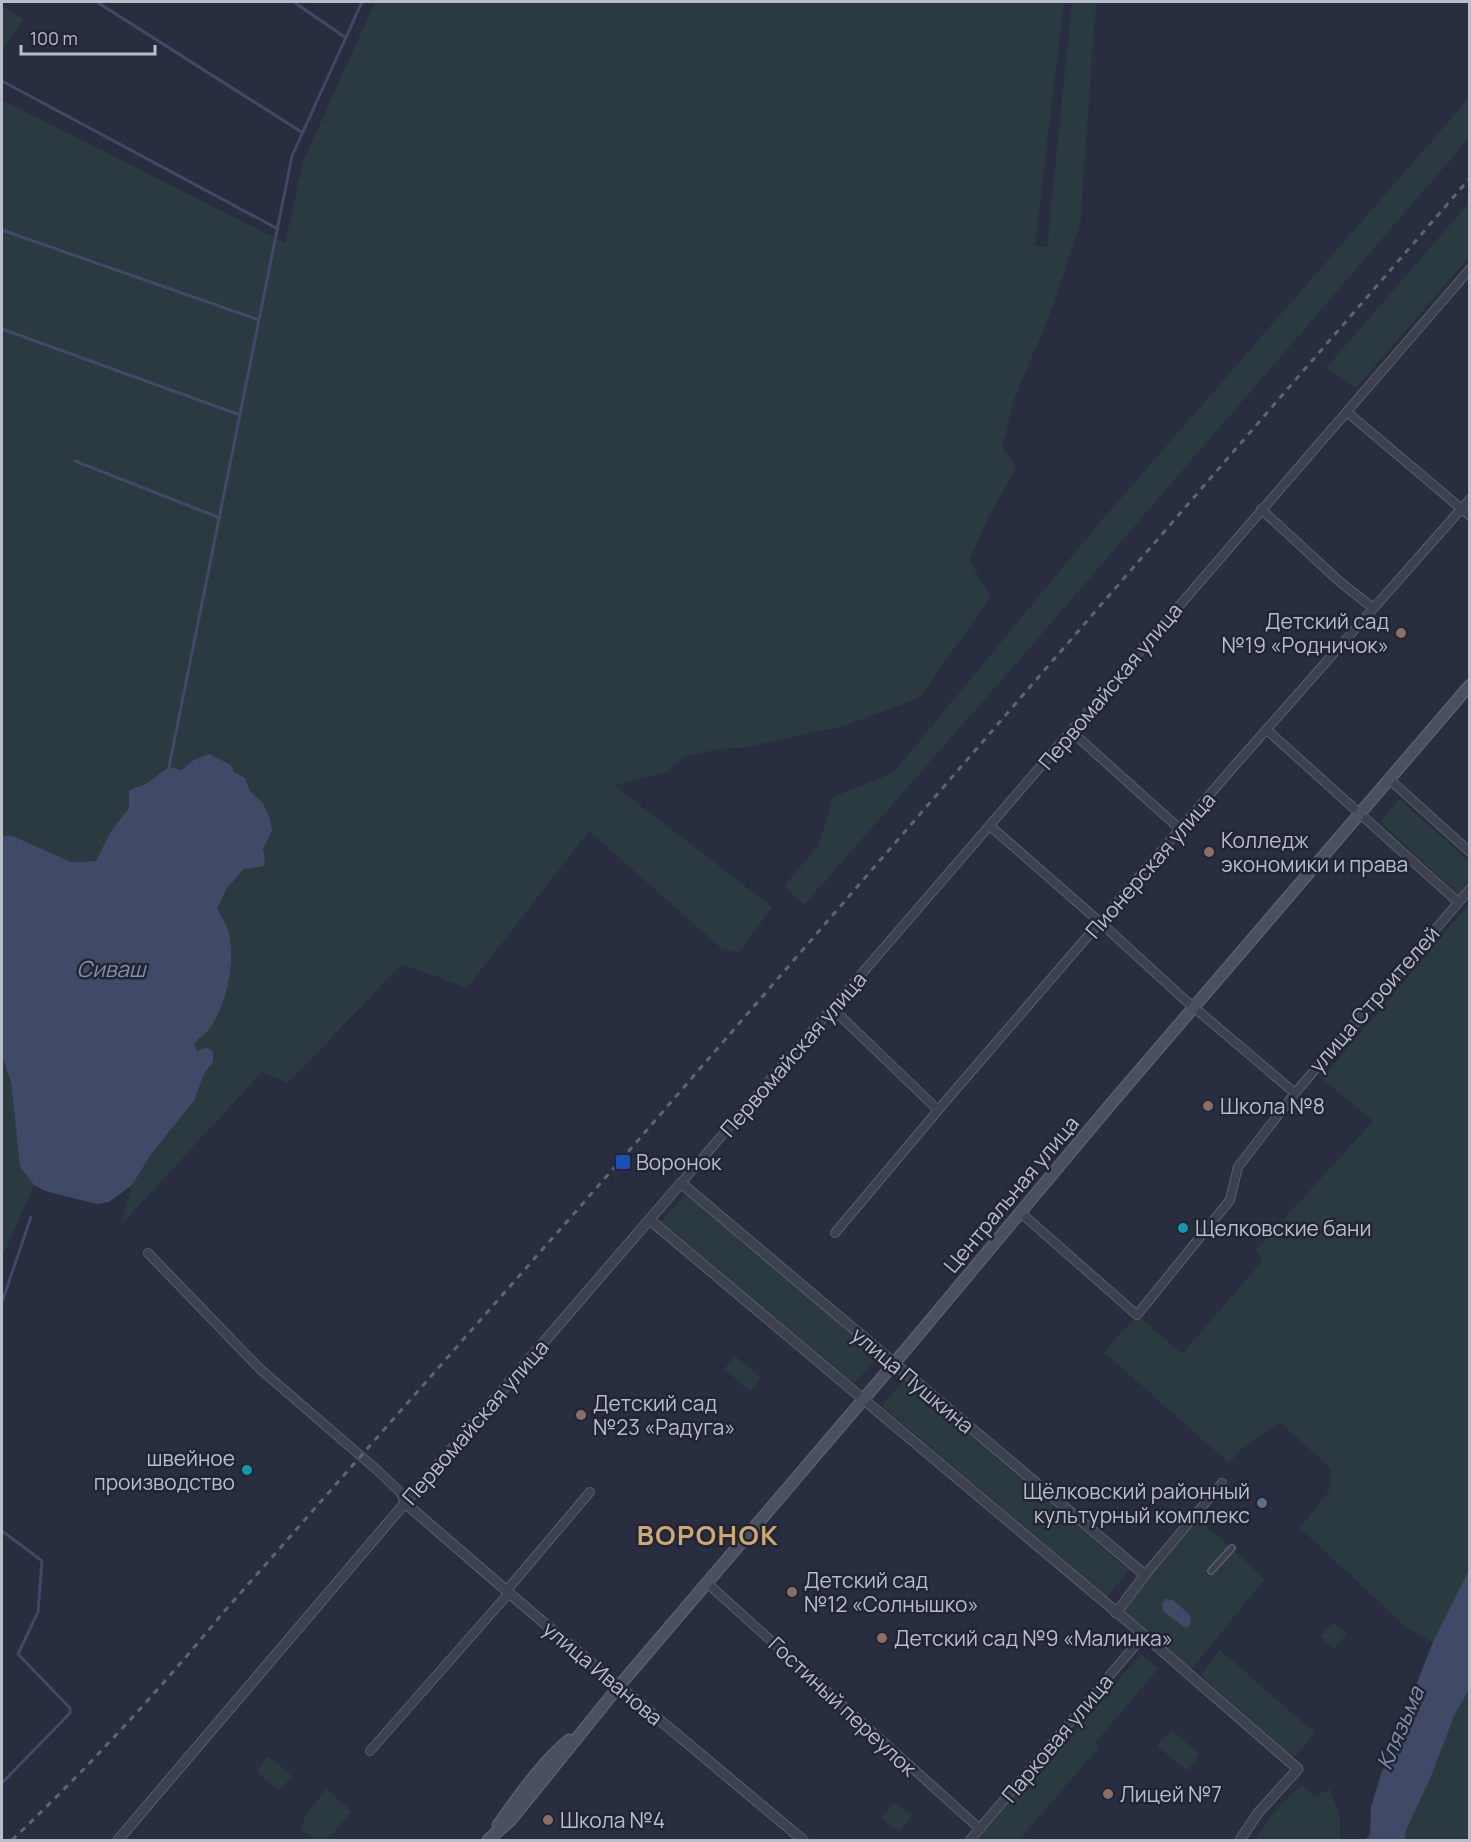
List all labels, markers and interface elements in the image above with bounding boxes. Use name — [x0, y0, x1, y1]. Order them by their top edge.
scale bar — [21, 18, 154, 56]
text: 100 m — [30, 26, 78, 50]
street label: Первомайская улица — [1032, 597, 1188, 775]
place label: Детский сад №19 «Родничок» — [1222, 607, 1389, 659]
marker: Детский сад №19 «Родничок» — [1394, 626, 1408, 640]
street label: Пионерская улица — [1079, 786, 1221, 944]
place label: Колледж экономики и права — [1221, 826, 1408, 878]
marker: Колледж экономики и права — [1202, 845, 1216, 859]
street label: улица Строителей — [1303, 920, 1445, 1078]
water label: Сиваш — [77, 954, 148, 984]
street label: Первомайская улица — [714, 966, 872, 1142]
place label: Школа №8 — [1220, 1092, 1325, 1120]
marker: Школа №8 — [1201, 1099, 1215, 1113]
street label: Центральная улица — [937, 1110, 1085, 1278]
place label: Воронок — [636, 1148, 722, 1176]
marker: Воронок — [614, 1153, 632, 1171]
place label: Щелковские бани — [1195, 1214, 1371, 1242]
marker: Щелковские бани — [1176, 1221, 1190, 1235]
street label: улица Пушкина — [846, 1321, 980, 1439]
street label: Первомайская улица — [396, 1334, 554, 1510]
place label: Детский сад №23 «Радуга» — [593, 1389, 736, 1441]
marker: Детский сад №23 «Радуга» — [574, 1408, 588, 1422]
place label: швейное производство — [94, 1444, 235, 1496]
marker: швейное производство — [240, 1463, 254, 1477]
place label: Щёлковский районный культурный комплекс — [1023, 1477, 1250, 1529]
marker: Щёлковский районный культурный комплекс — [1255, 1496, 1269, 1510]
district label: ВОРОНОК — [637, 1516, 779, 1553]
place label: Детский сад №12 «Солнышко» — [804, 1566, 979, 1618]
marker: Детский сад №12 «Солнышко» — [785, 1585, 799, 1599]
street label: улица Иванова — [537, 1615, 669, 1731]
place label: Детский сад №9 «Малинка» — [894, 1624, 1173, 1652]
street label: Гостиный переулок — [763, 1630, 923, 1782]
marker: Детский сад №9 «Малинка» — [875, 1631, 889, 1645]
street label: Парковая улица — [995, 1668, 1119, 1808]
water label: Клязьма — [1369, 1680, 1432, 1774]
place label: Лицей №7 — [1120, 1780, 1222, 1808]
marker: Лицей №7 — [1101, 1787, 1115, 1801]
place label: Школа №4 — [560, 1806, 665, 1834]
marker: Школа №4 — [541, 1813, 555, 1827]

